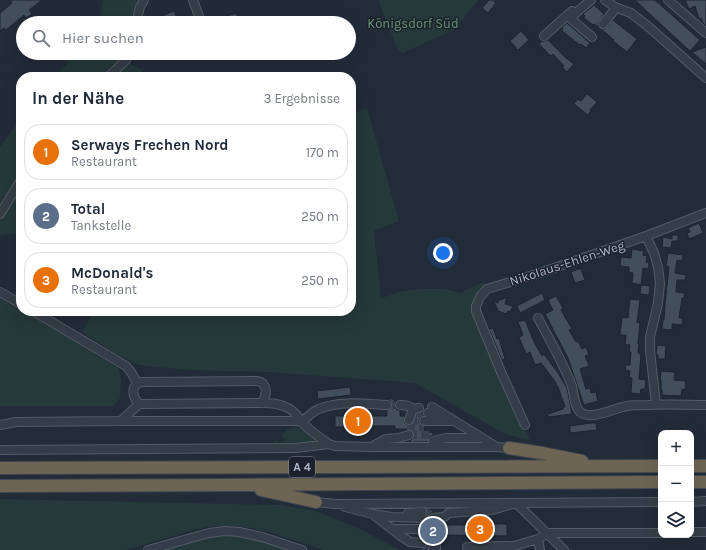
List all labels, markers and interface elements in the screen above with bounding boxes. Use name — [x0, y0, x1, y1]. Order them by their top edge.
search box — [16, 16, 356, 60]
park label: Königsdorf Süd — [367, 16, 459, 31]
icon: search — [30, 27, 52, 49]
text: Hier suchen — [62, 29, 144, 47]
text: In der Nähe — [32, 88, 124, 108]
text: 3 Ergebnisse — [264, 91, 340, 106]
text: Serways Frechen Nord — [71, 136, 229, 154]
text: 1 — [44, 145, 48, 160]
text: 170 m — [306, 145, 339, 160]
text: Restaurant — [71, 154, 137, 169]
text: Total — [71, 200, 105, 218]
text: 2 — [42, 209, 50, 224]
text: 250 m — [301, 209, 339, 224]
text: Tankstelle — [71, 218, 131, 233]
street label: Nikolaus-Ehlen-Weg — [507, 237, 627, 289]
your location — [433, 243, 453, 263]
text: McDonald's — [71, 264, 153, 282]
text: 3 — [42, 273, 50, 288]
text: 250 m — [301, 273, 339, 288]
text: Restaurant — [71, 282, 137, 297]
pin: 1 — [345, 406, 371, 436]
map controls — [658, 430, 694, 538]
button: + — [658, 430, 694, 466]
road number: A 4 — [289, 457, 315, 477]
button: − — [658, 466, 694, 502]
button: layers — [658, 502, 694, 538]
pin: 3 — [467, 514, 493, 544]
pin: 2 — [420, 516, 446, 546]

